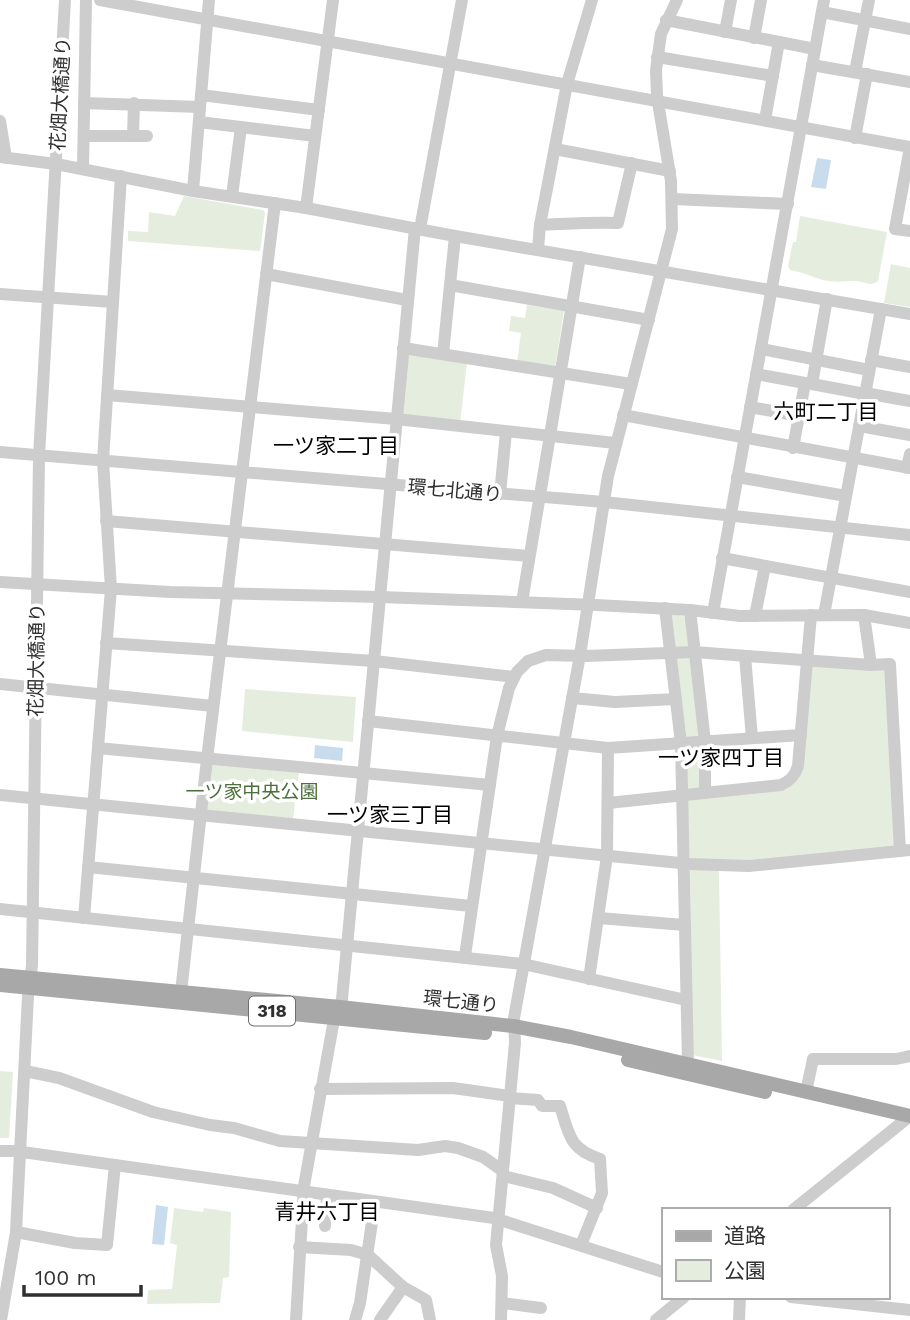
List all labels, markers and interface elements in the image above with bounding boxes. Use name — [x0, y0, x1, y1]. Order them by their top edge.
street label: 花畑大橋通り — [46, 36, 75, 152]
district label: 六町二丁目 — [774, 399, 879, 424]
district label: 一ツ家二丁目 — [273, 433, 399, 458]
street label: 環七北通り — [407, 475, 503, 506]
street label: 花畑大橋通り — [24, 603, 49, 717]
district label: 一ツ家四丁目 — [658, 745, 784, 770]
park label: 一ツ家中央公園 — [185, 780, 319, 803]
district label: 一ツ家三丁目 — [327, 802, 453, 827]
street label: 環七通り — [422, 986, 500, 1017]
road number: 318 — [249, 996, 295, 1026]
district label: 青井六丁目 — [275, 1199, 380, 1224]
legend — [662, 1208, 889, 1299]
text: 道路 — [724, 1223, 766, 1248]
scale bar — [24, 1254, 142, 1298]
text: 公園 — [724, 1258, 766, 1283]
text: 100 m — [35, 1265, 97, 1290]

